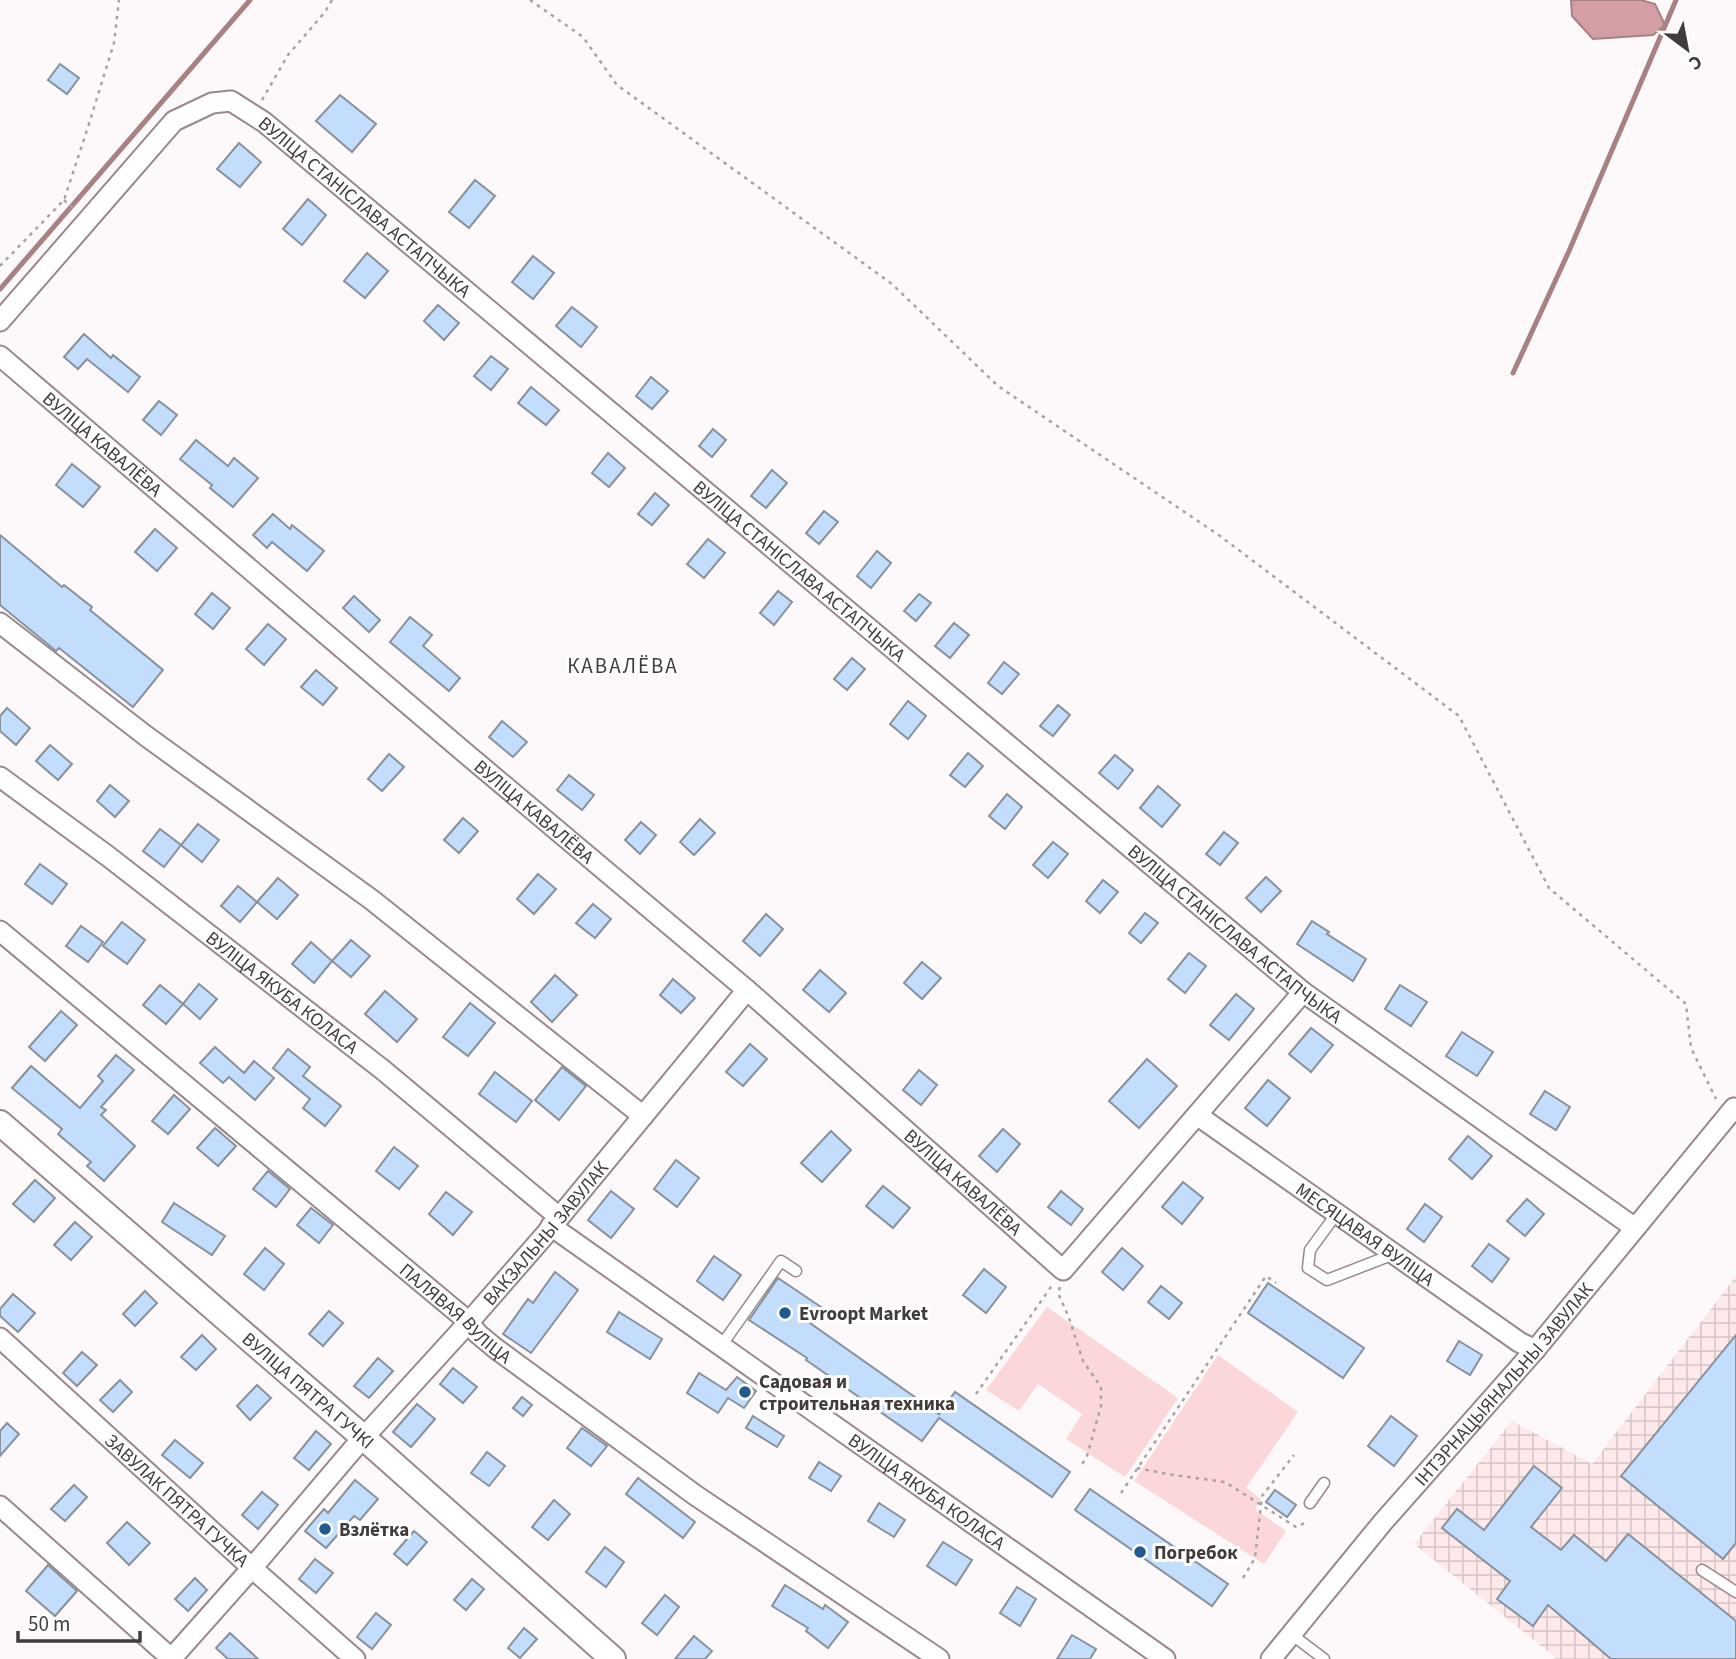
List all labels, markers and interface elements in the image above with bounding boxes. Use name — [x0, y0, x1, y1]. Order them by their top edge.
north arrow — [1652, 14, 1722, 84]
text: С — [1683, 48, 1707, 77]
street label: ВУЛІЦА СТАНІСЛАВА АСТАПЧЫКА — [252, 111, 477, 305]
street label: ВУЛІЦА КАВАЛЁВА — [36, 386, 168, 504]
street label: ВУЛІЦА СТАНІСЛАВА АСТАПЧЫКА — [687, 475, 911, 669]
district label: КАВАЛЁВА — [567, 651, 679, 681]
street label: ВУЛІЦА КАВАЛЁВА — [467, 754, 600, 871]
street label: ВУЛІЦА СТАНІСЛАВА АСТАПЧЫКА — [1121, 839, 1348, 1031]
street label: ВУЛІЦА ЯКУБА КОЛАСА — [200, 925, 364, 1061]
street label: ВУЛІЦА КАВАЛЁВА — [898, 1123, 1028, 1243]
street label: ВАКЗАЛЬНЫ ЗАВУЛАК — [477, 1156, 615, 1312]
street label: МЕСЯЦАВАЯ ВУЛІЦА — [1290, 1177, 1440, 1294]
street label: ПАЛЯВАЯ ВУЛІЦА — [393, 1257, 517, 1371]
street label: ІНТЭРНАЦЫЯНАЛЬНЫ ЗАВУЛАК — [1409, 1278, 1600, 1493]
place label: Evroopt Market — [799, 1301, 928, 1328]
marker: Evroopt Market — [777, 1305, 793, 1321]
street label: ВУЛІЦА ПЯТРА ГУЧКІ — [236, 1326, 380, 1456]
place label: Садовая и строительная техника — [759, 1369, 955, 1418]
marker: Садовая и строительная техника — [737, 1384, 753, 1400]
street label: ЗАВУЛАК ПЯТРА ГУЧКА — [98, 1428, 255, 1574]
street label: ВУЛІЦА ЯКУБА КОЛАСА — [842, 1428, 1011, 1558]
place label: Взлётка — [339, 1517, 409, 1544]
marker: Взлётка — [317, 1521, 333, 1537]
place label: Погребок — [1154, 1540, 1238, 1567]
marker: Погребок — [1132, 1544, 1148, 1560]
scale bar — [18, 1600, 140, 1644]
text: 50 m — [28, 1609, 70, 1639]

